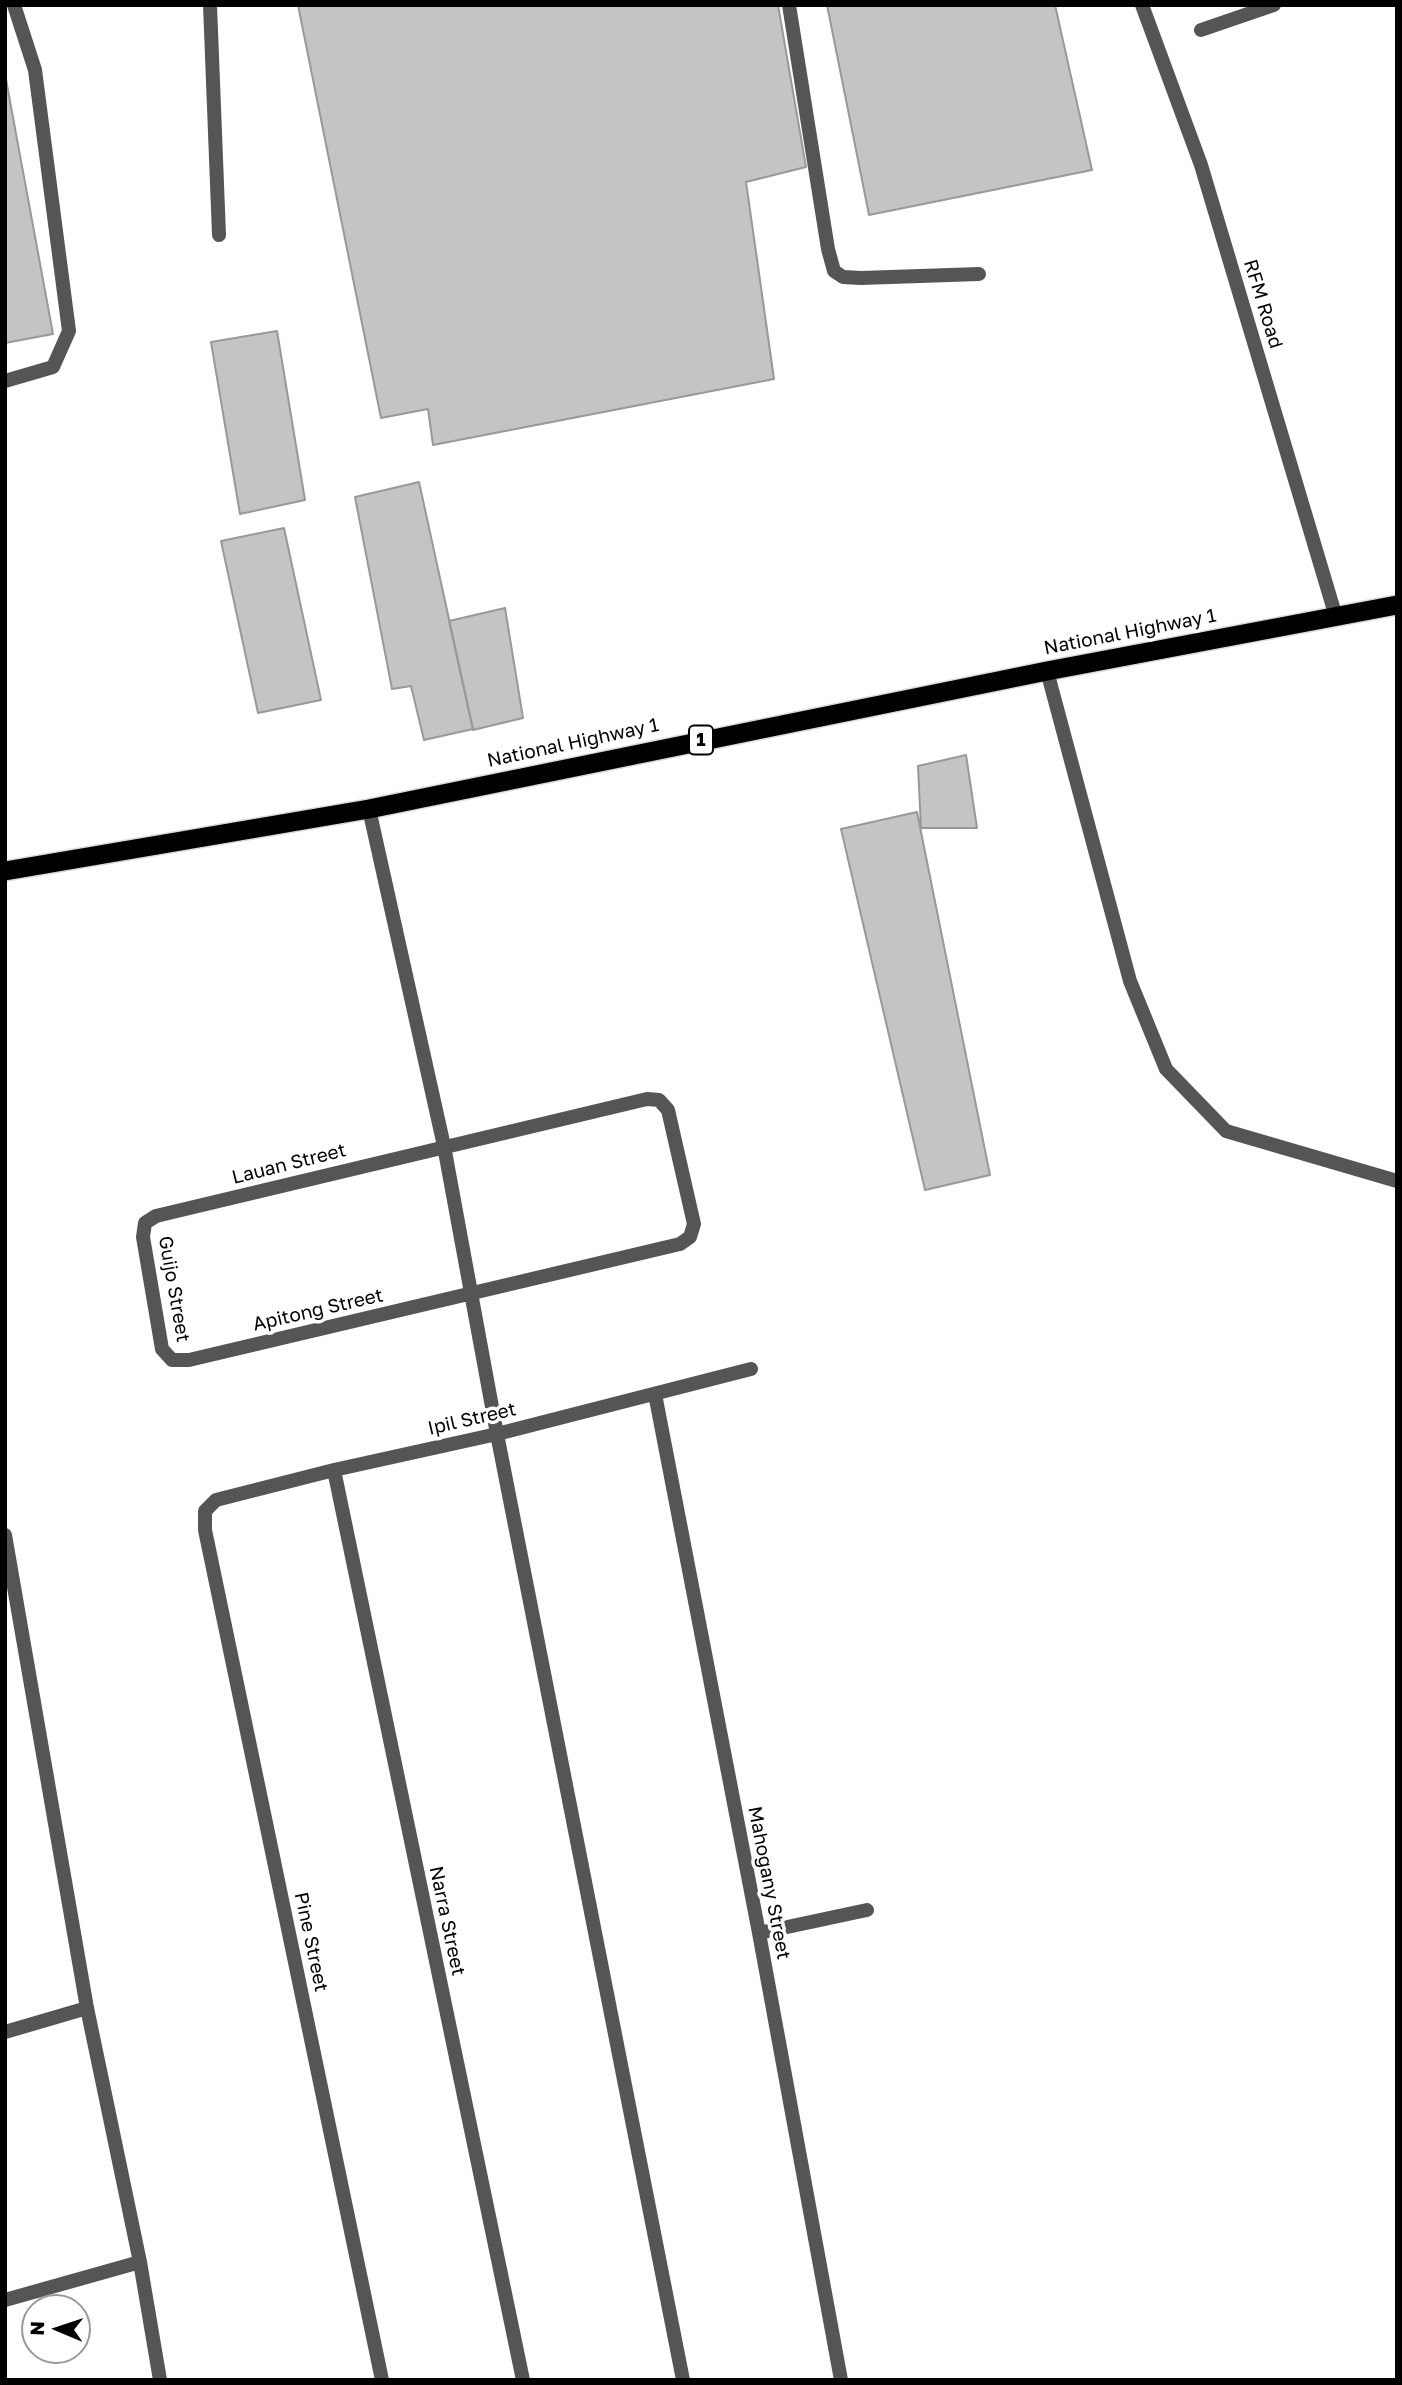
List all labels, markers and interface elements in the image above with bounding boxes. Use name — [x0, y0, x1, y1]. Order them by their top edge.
street label: RFM Road — [1239, 257, 1287, 351]
street label: National Highway 1 — [1042, 604, 1218, 660]
street label: National Highway 1 — [485, 714, 661, 772]
road number: 1 — [689, 726, 713, 754]
street label: Lauan Street — [230, 1139, 348, 1189]
street label: Guijo Street — [153, 1234, 195, 1344]
street label: Apitong Street — [251, 1284, 385, 1336]
street label: Ipil Street — [426, 1398, 518, 1440]
street label: Mahogany Street — [743, 1804, 795, 1962]
street label: Narra Street — [424, 1864, 470, 1978]
street label: Pine Street — [289, 1890, 333, 1994]
north arrow — [21, 2294, 91, 2364]
text: N — [25, 2321, 48, 2336]

